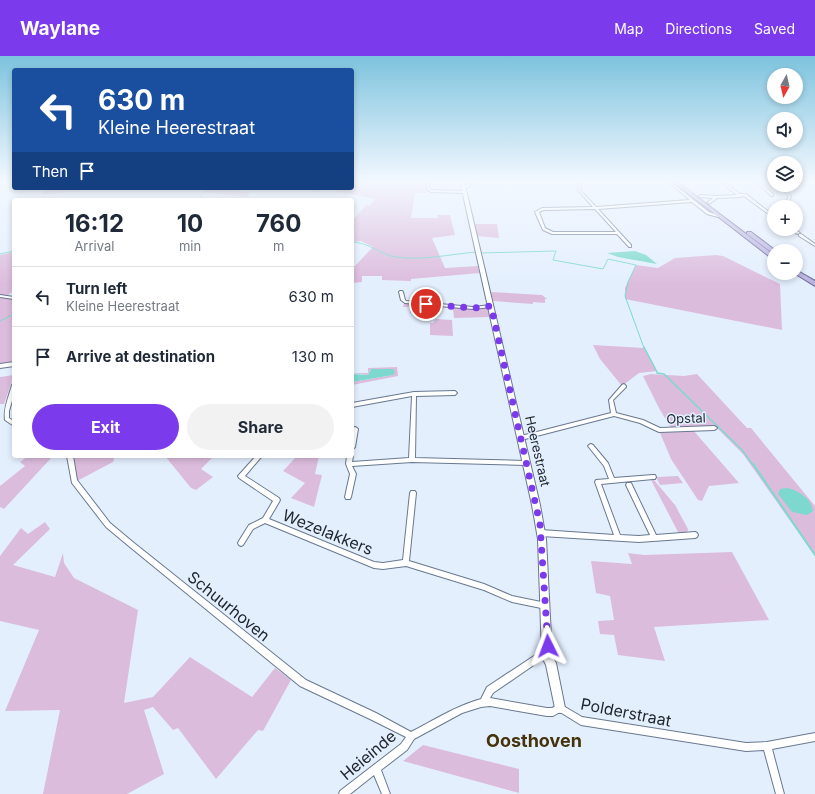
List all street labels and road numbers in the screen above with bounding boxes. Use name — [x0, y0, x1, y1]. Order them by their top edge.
street label: Opstal — [666, 409, 706, 427]
street label: Heerestraat — [522, 414, 554, 488]
street label: Wezelakkers — [280, 505, 376, 559]
street label: Schuurhoven — [184, 567, 274, 645]
street label: Polderstraat — [579, 693, 673, 731]
street label: Heieinde — [336, 726, 400, 784]

